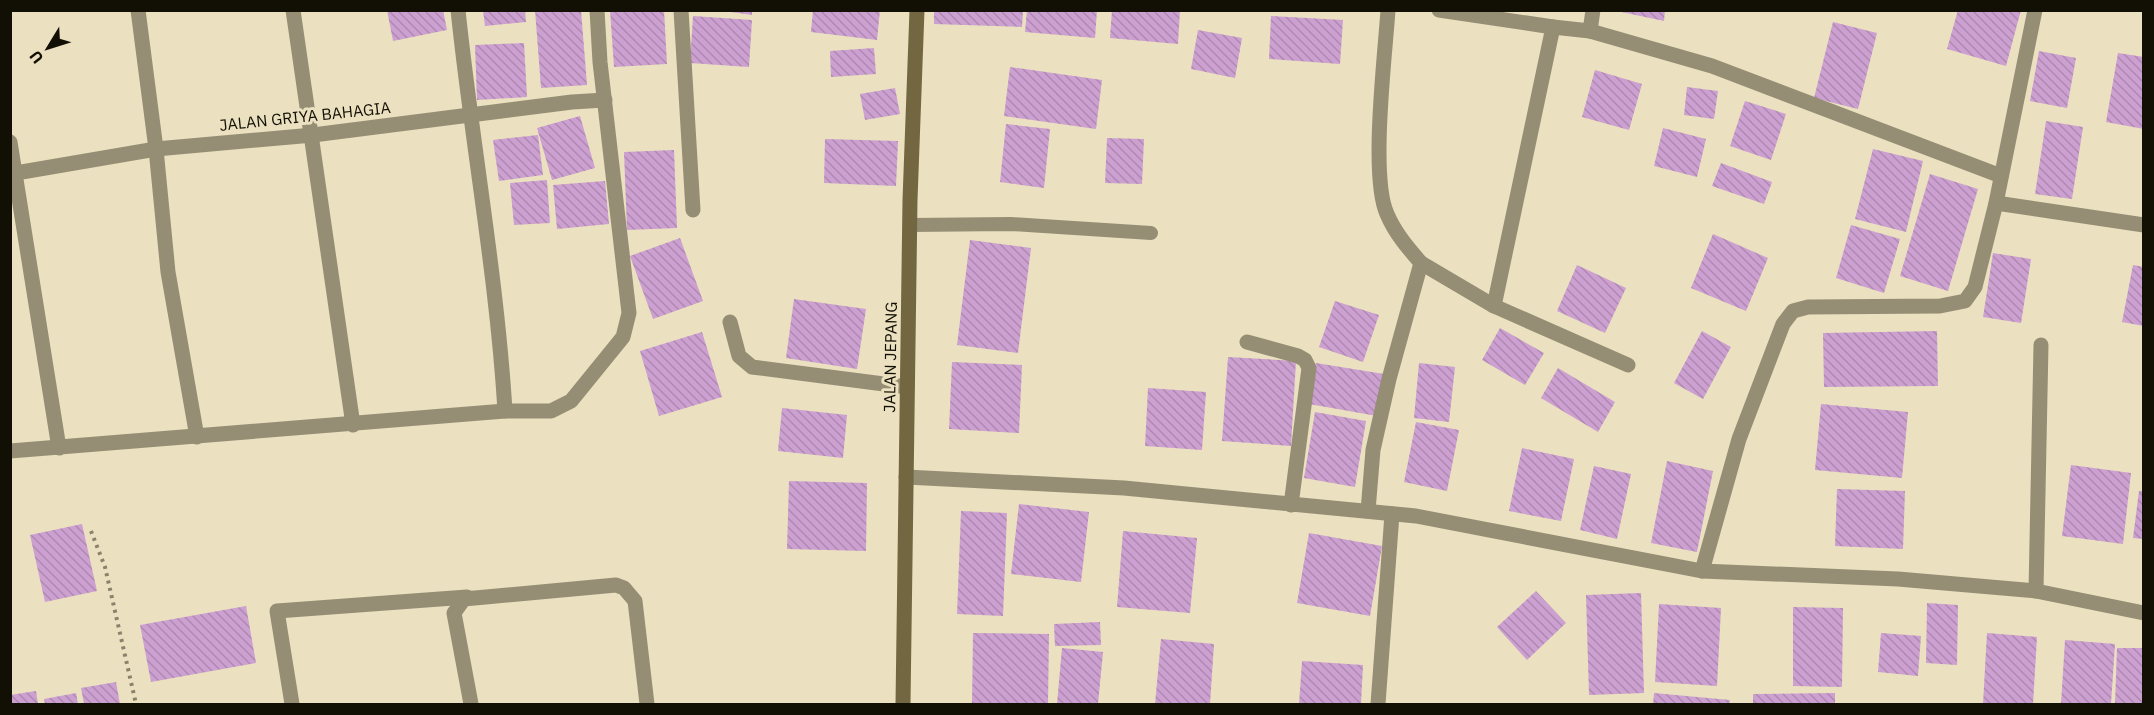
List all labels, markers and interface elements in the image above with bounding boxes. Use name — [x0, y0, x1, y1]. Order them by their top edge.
north arrow — [18, 18, 78, 78]
text: U — [25, 47, 47, 68]
street label: JALAN GRIYA BAHAGIA — [218, 97, 392, 135]
street label: JALAN JEPANG — [879, 301, 901, 413]

